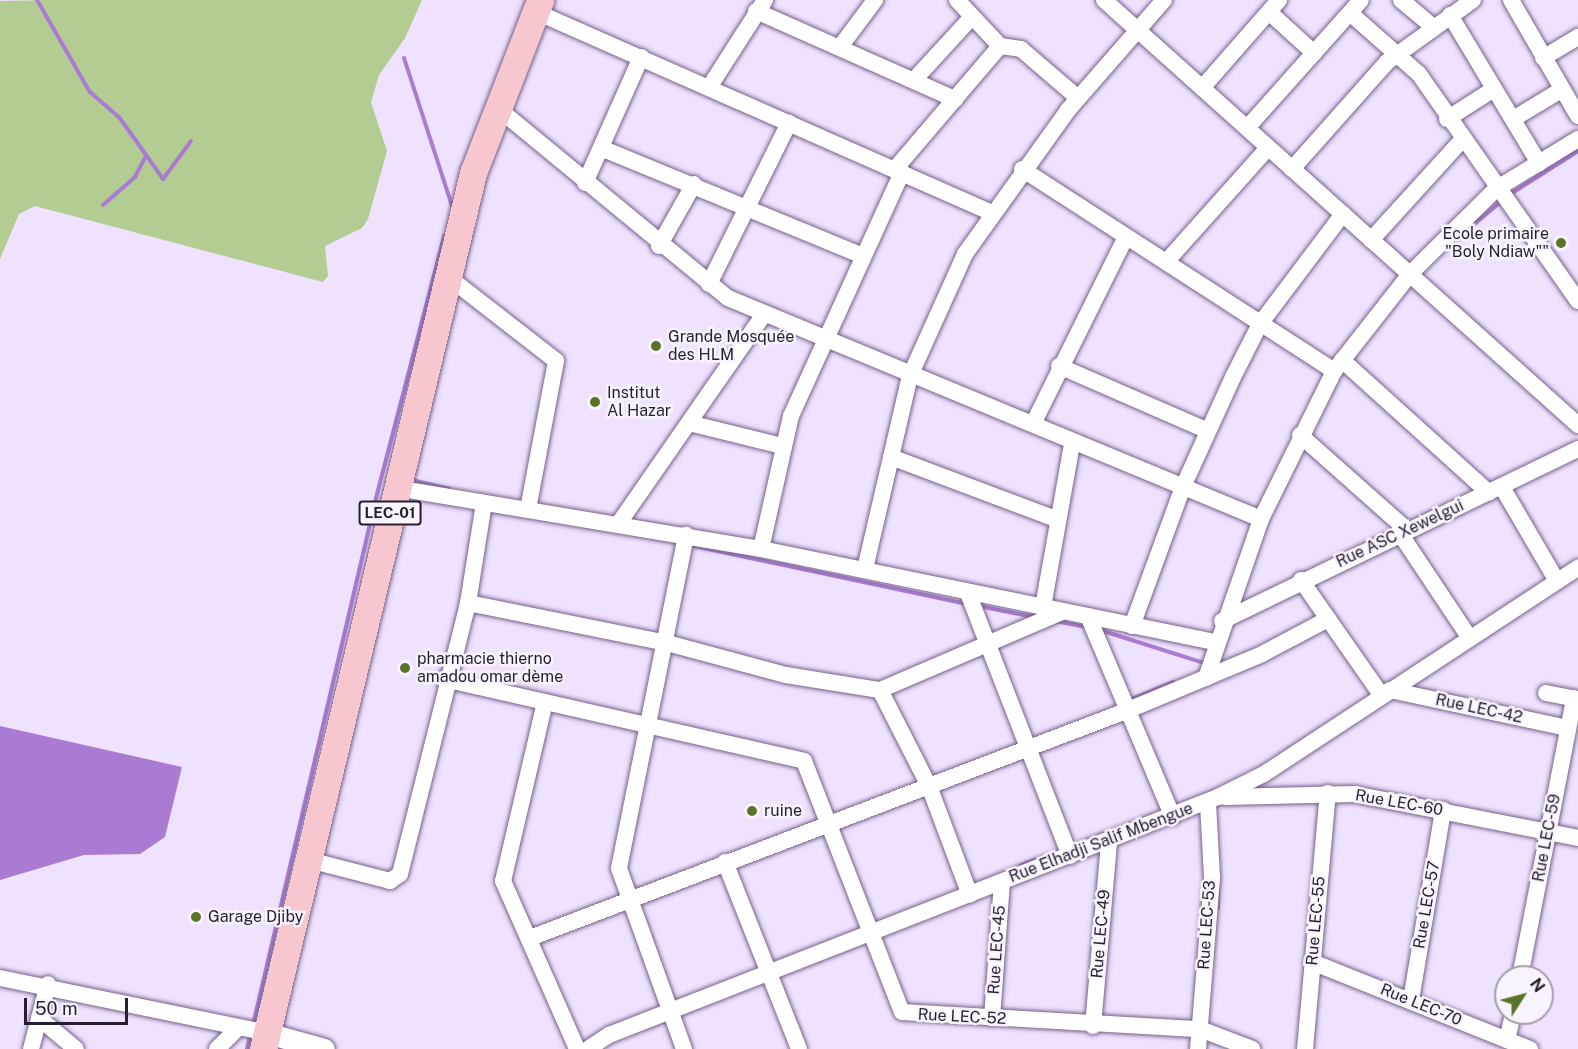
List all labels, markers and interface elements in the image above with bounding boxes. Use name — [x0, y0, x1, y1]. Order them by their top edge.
place label: Ecole primaire "Boly Ndiaw"" — [1442, 224, 1549, 262]
marker: Ecole primaire "Boly Ndiaw"" — [1554, 236, 1568, 250]
place label: Grande Mosquée des HLM — [668, 327, 794, 365]
marker: Grande Mosquée des HLM — [649, 339, 663, 353]
place label: Institut Al Hazar — [607, 383, 671, 421]
marker: Institut Al Hazar — [588, 395, 602, 409]
street label: Rue ASC Xewelgui — [1333, 496, 1467, 572]
road number: LEC-01 — [358, 501, 422, 525]
place label: pharmacie thierno amadou omar dème — [417, 649, 564, 687]
marker: pharmacie thierno amadou omar dème — [398, 661, 412, 675]
street label: Rue LEC-42 — [1434, 690, 1524, 728]
street label: Rue LEC-60 — [1354, 786, 1444, 820]
street label: Rue LEC-59 — [1529, 792, 1565, 884]
street label: Rue Elhadji Salif Mbengue — [1006, 799, 1196, 887]
place label: ruine — [764, 801, 802, 821]
marker: ruine — [745, 804, 759, 818]
street label: Rue LEC-57 — [1410, 860, 1444, 950]
street label: Rue LEC-55 — [1303, 876, 1329, 966]
street label: Rue LEC-53 — [1194, 880, 1220, 970]
street label: Rue LEC-49 — [1088, 889, 1114, 979]
street label: Rue LEC-45 — [984, 905, 1010, 995]
place label: Garage Djiby — [208, 907, 303, 927]
marker: Garage Djiby — [189, 910, 203, 924]
north arrow — [1494, 965, 1554, 1025]
text: N — [1526, 975, 1549, 996]
street label: Rue LEC-70 — [1377, 980, 1465, 1030]
scale bar — [27, 986, 130, 1024]
text: 50 m — [35, 998, 78, 1019]
street label: Rue LEC-52 — [917, 1005, 1007, 1029]

